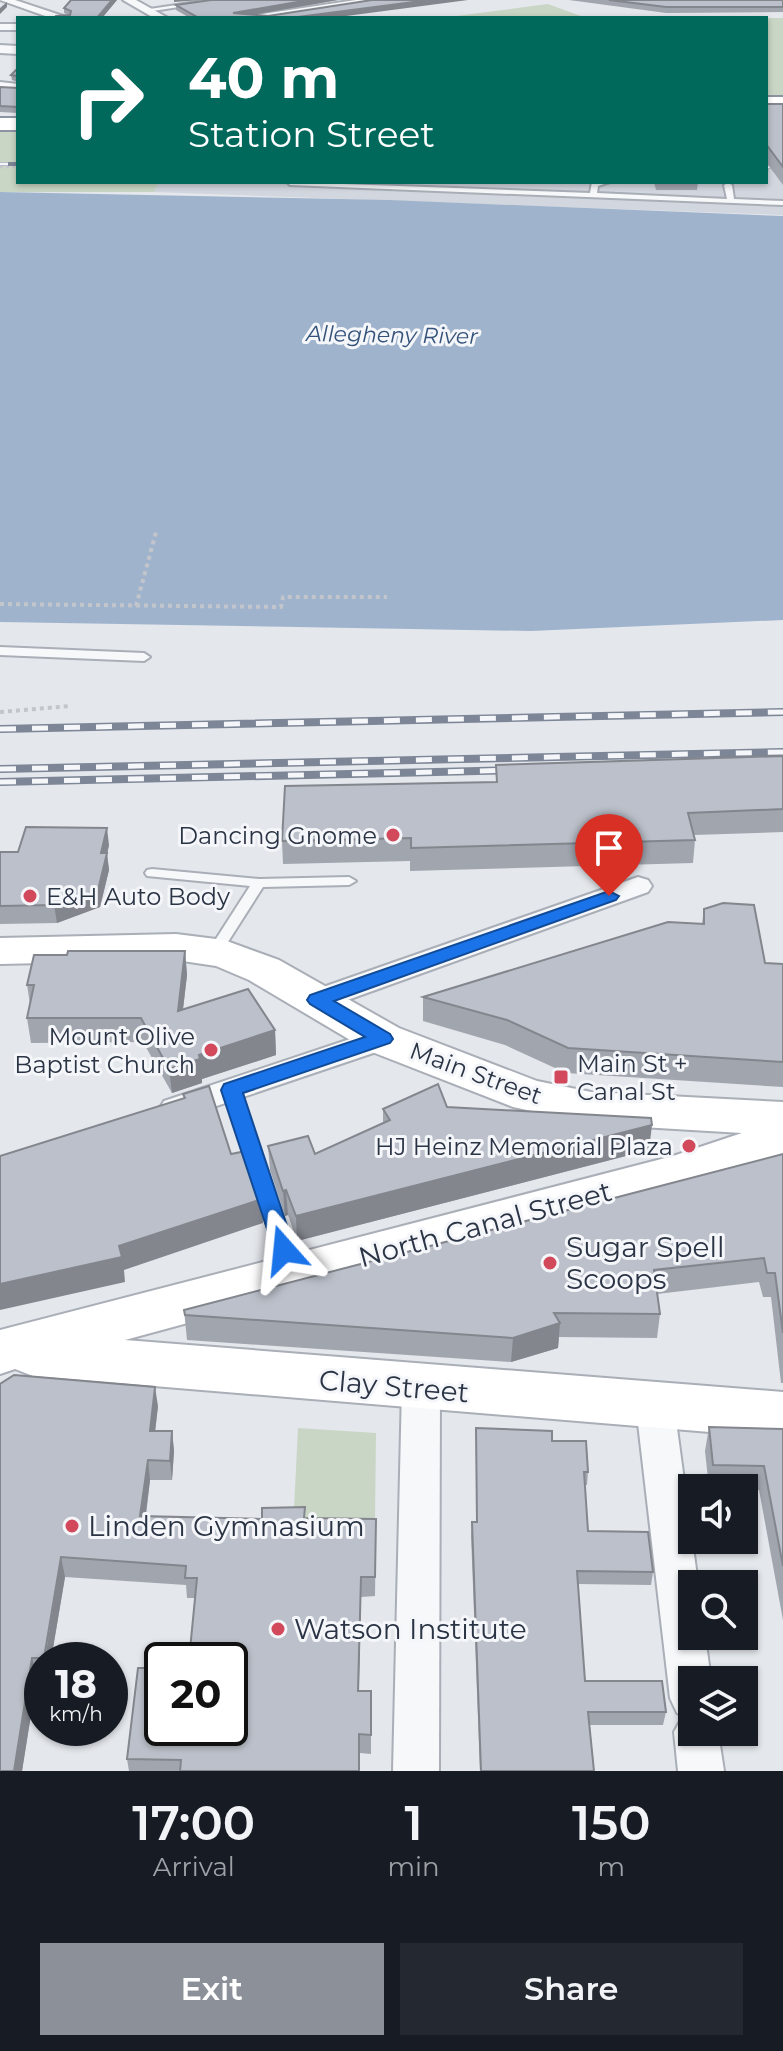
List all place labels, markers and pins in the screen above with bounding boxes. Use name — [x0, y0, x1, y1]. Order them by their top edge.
pin — [575, 814, 643, 896]
place label: Dancing Gnome — [178, 821, 377, 850]
marker: Dancing Gnome — [384, 826, 402, 844]
place label: E&H Auto Body — [46, 882, 230, 911]
marker: E&H Auto Body — [21, 887, 39, 905]
place label: Mount Olive Baptist Church — [14, 1022, 195, 1079]
marker: Mount Olive Baptist Church — [202, 1041, 220, 1059]
place label: Main St + Canal St — [577, 1049, 688, 1106]
marker: Main St + Canal St — [552, 1068, 570, 1086]
place label: HJ Heinz Memorial Plaza — [375, 1132, 673, 1161]
marker: HJ Heinz Memorial Plaza — [680, 1137, 698, 1155]
place label: Sugar Spell Scoops — [566, 1230, 724, 1296]
marker: Sugar Spell Scoops — [541, 1254, 559, 1272]
place label: Linden Gymnasium — [88, 1509, 365, 1543]
marker: Linden Gymnasium — [63, 1517, 81, 1535]
place label: Watson Institute — [294, 1612, 527, 1646]
marker: Watson Institute — [269, 1620, 287, 1638]

